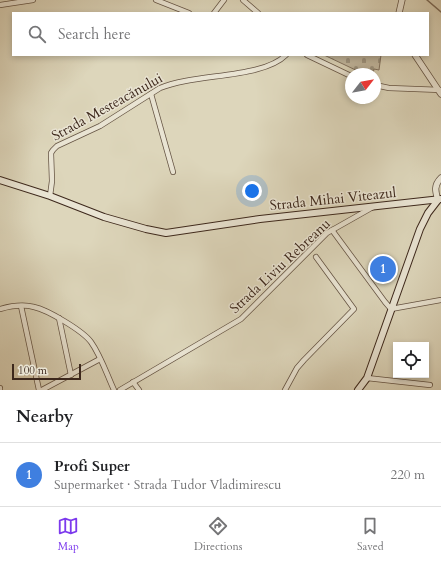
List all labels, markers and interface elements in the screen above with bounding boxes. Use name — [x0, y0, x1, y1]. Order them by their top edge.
search box — [12, 12, 429, 56]
icon: search — [26, 23, 48, 45]
text: Search here — [58, 24, 131, 44]
north arrow — [345, 68, 381, 104]
street label: Strada Mesteacănului — [48, 69, 166, 145]
your location — [242, 181, 262, 201]
street label: Strada Mihai Viteazul — [269, 183, 398, 215]
street label: Strada Liviu Rebreanu — [225, 214, 335, 318]
pin: 1 — [370, 254, 396, 284]
map controls — [393, 342, 429, 378]
button: locate — [393, 342, 429, 378]
scale bar — [12, 362, 81, 381]
text: 100 m — [18, 363, 47, 378]
text: Nearby — [16, 405, 73, 428]
text: Profi Super — [54, 456, 130, 476]
text: 1 — [26, 466, 32, 484]
text: 220 m — [391, 466, 425, 484]
text: Supermarket · Strada Tudor Vladimirescu — [54, 476, 281, 494]
tab: Map — [57, 515, 79, 554]
tab: Directions — [194, 515, 242, 554]
tab: Saved — [357, 515, 384, 554]

